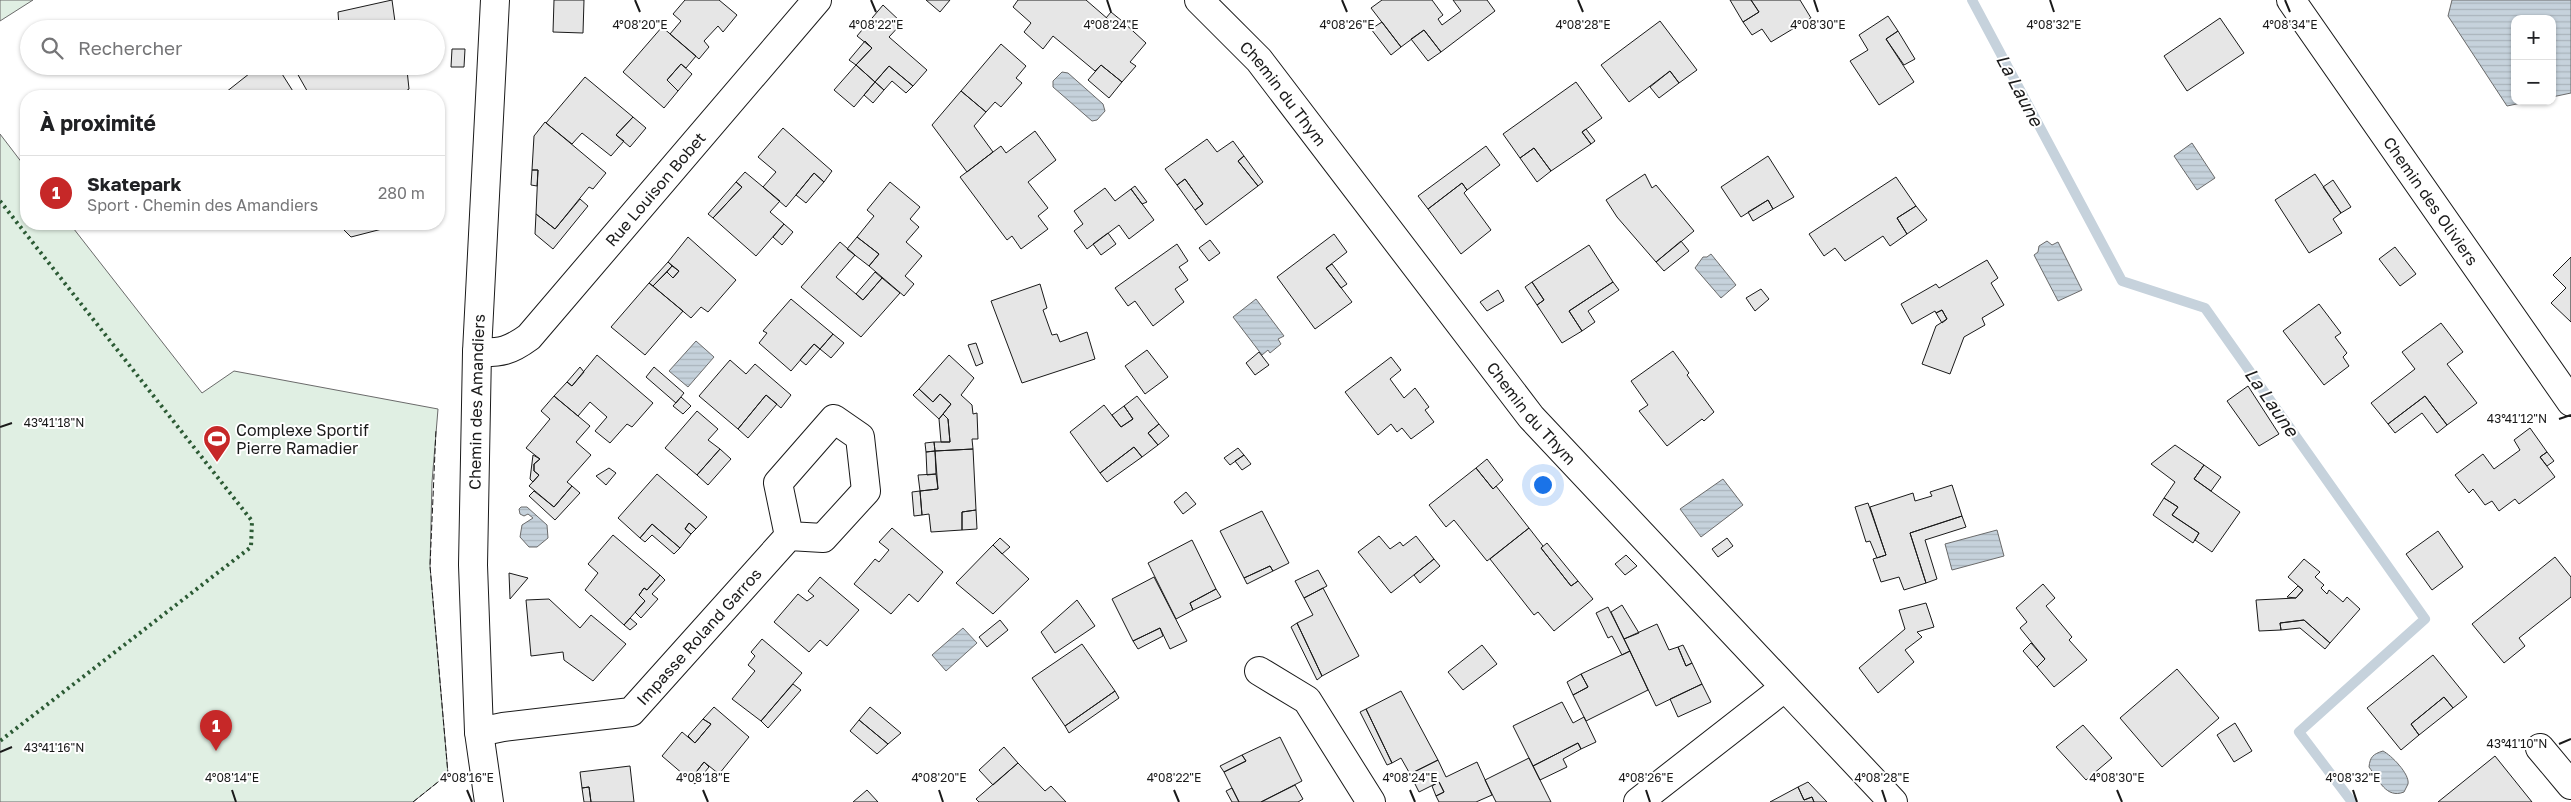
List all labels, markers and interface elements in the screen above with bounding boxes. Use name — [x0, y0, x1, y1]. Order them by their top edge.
map controls — [2511, 15, 2556, 105]
button: + — [2511, 15, 2556, 60]
text: 4°08'20"E — [612, 17, 668, 32]
text: 4°08'22"E — [849, 17, 903, 32]
text: 4°08'24"E — [1083, 17, 1139, 32]
text: 4°08'26"E — [1319, 17, 1375, 32]
text: 4°08'28"E — [1555, 17, 1611, 32]
text: 4°08'30"E — [1790, 17, 1846, 32]
text: 4°08'32"E — [2027, 17, 2081, 32]
text: 4°08'34"E — [2262, 17, 2318, 32]
search box — [20, 20, 445, 75]
icon: search — [38, 34, 66, 62]
text: Rechercher — [78, 36, 183, 59]
street label: Chemin du Thym — [1236, 37, 1331, 150]
water label: La Laune — [1992, 50, 2049, 131]
button: − — [2511, 60, 2556, 105]
text: À proximité — [40, 110, 156, 136]
street label: Rue Louison Bobet — [601, 128, 710, 250]
street label: Chemin des Oliviers — [2379, 133, 2483, 269]
text: Skatepark — [87, 172, 182, 195]
text: 1 — [52, 183, 60, 203]
text: 280 m — [378, 183, 425, 203]
text: Sport · Chemin des Amandiers — [87, 195, 318, 215]
street label: Chemin des Amandiers — [464, 313, 489, 490]
street label: Chemin du Thym — [1482, 358, 1580, 469]
water label: La Laune — [2241, 364, 2304, 442]
text: 43°41'12"N — [2487, 411, 2547, 426]
text: 43°41'18"N — [24, 415, 84, 430]
place label: Complexe Sportif Pierre Ramadier — [236, 420, 369, 458]
sports icon: Complexe Sportif Pierre Ramadier — [202, 424, 232, 463]
your location — [1530, 472, 1556, 498]
street label: Impasse Roland Garros — [632, 564, 766, 709]
pin: 1 — [200, 710, 232, 751]
text: 43°41'10"N — [2487, 736, 2547, 751]
text: 43°41'16"N — [24, 740, 84, 755]
text: 4°08'14"E — [205, 770, 259, 785]
text: 4°08'16"E — [440, 770, 494, 785]
text: 4°08'18"E — [676, 770, 730, 785]
text: 4°08'20"E — [911, 770, 967, 785]
text: 4°08'22"E — [1147, 770, 1201, 785]
text: 4°08'24"E — [1382, 770, 1438, 785]
text: 4°08'26"E — [1618, 770, 1674, 785]
text: 4°08'28"E — [1854, 770, 1910, 785]
text: 4°08'30"E — [2089, 770, 2145, 785]
text: 4°08'32"E — [2326, 770, 2380, 785]

